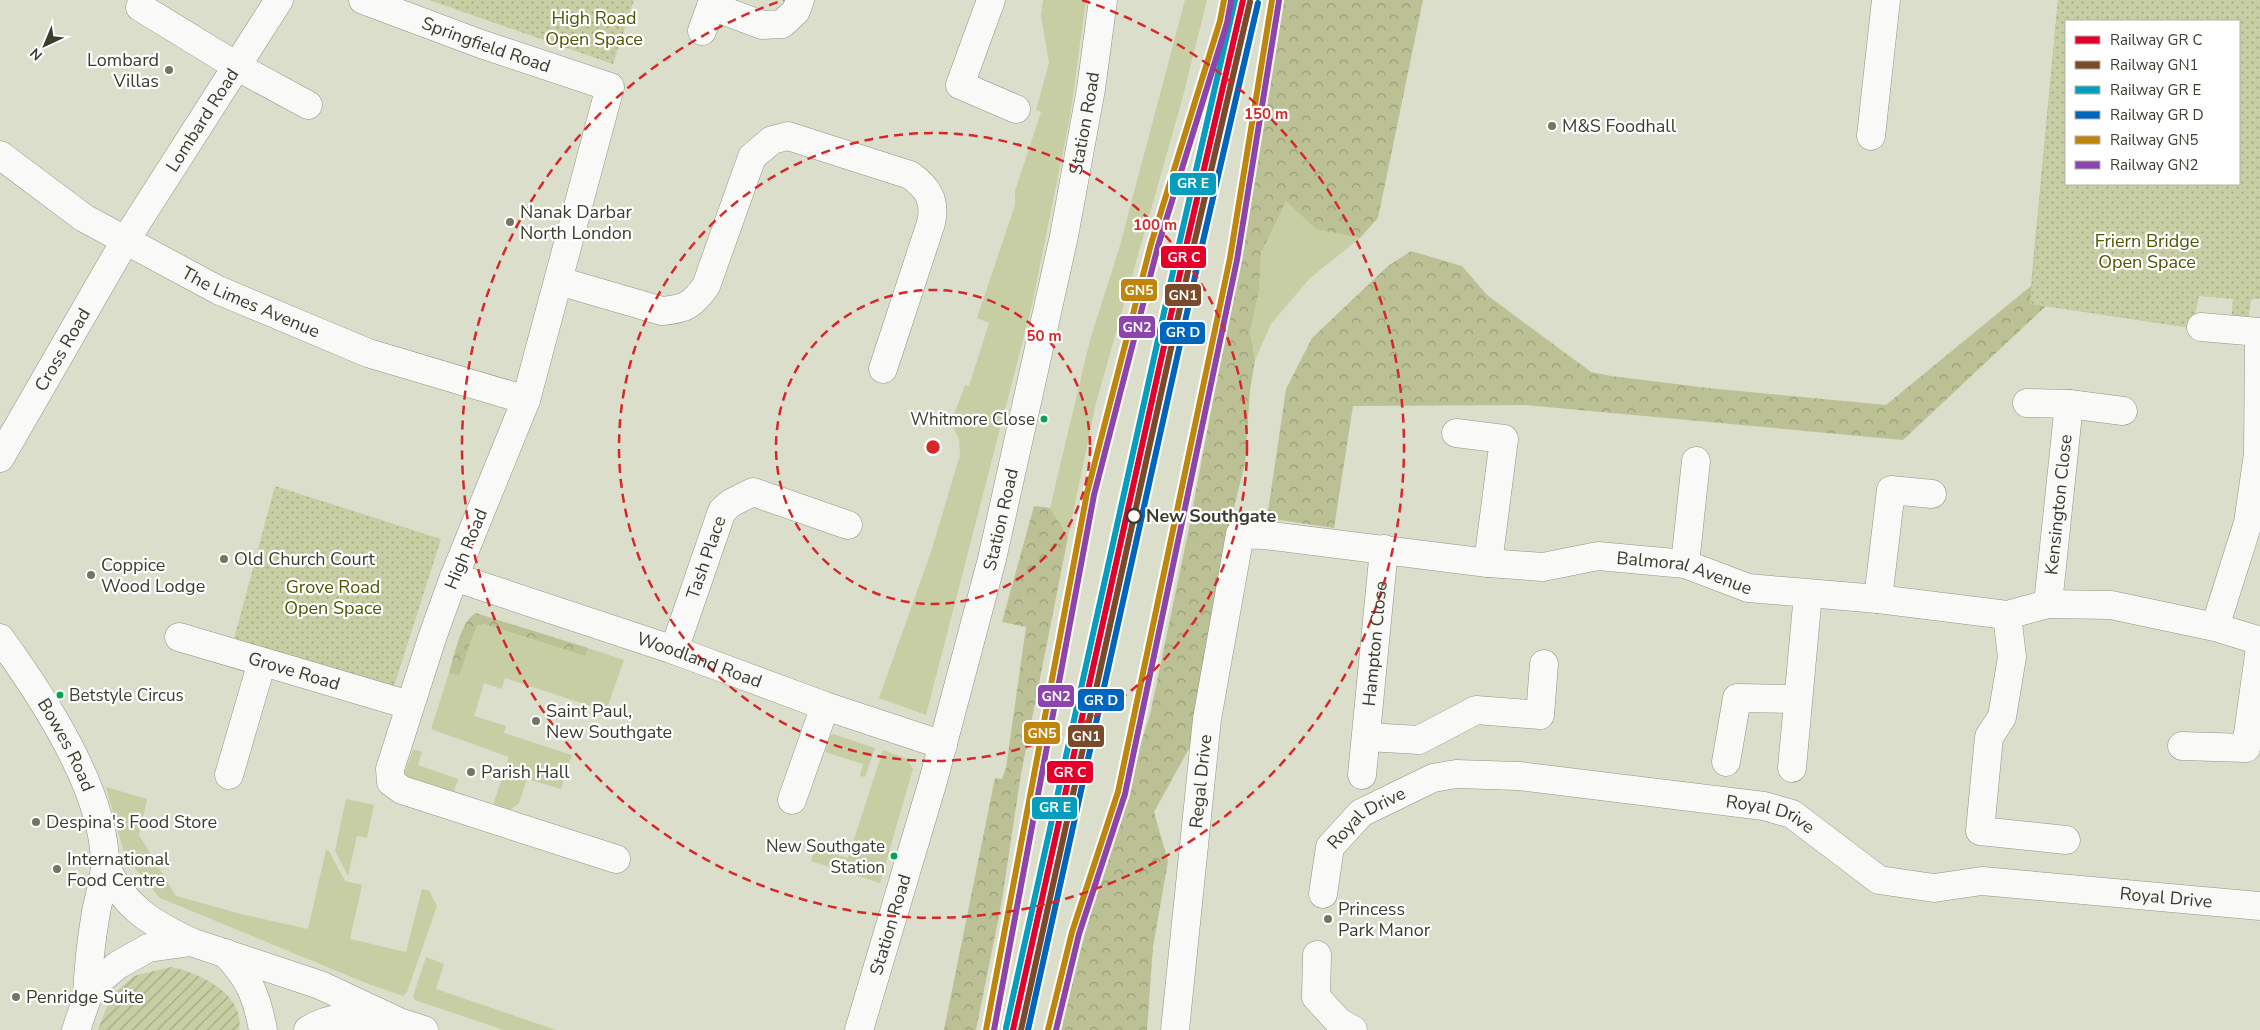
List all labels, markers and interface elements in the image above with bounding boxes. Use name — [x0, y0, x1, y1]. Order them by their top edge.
park label: High Road Open Space — [545, 6, 643, 51]
street label: Springfield Road — [418, 11, 554, 78]
north arrow — [20, 20, 70, 70]
legend — [2065, 20, 2240, 185]
text: Railway GR C — [2110, 30, 2203, 50]
text: N — [26, 44, 47, 64]
place label: Lombard Villas — [87, 48, 159, 93]
text: Railway GN1 — [2110, 55, 2199, 75]
street label: Lombard Road — [160, 64, 244, 176]
marker: Lombard Villas — [163, 64, 175, 76]
street label: Station Road — [1063, 70, 1105, 177]
text: Railway GR E — [2110, 80, 2201, 100]
text: 150 m — [1244, 104, 1288, 124]
text: Railway GR D — [2110, 105, 2204, 125]
place label: M&S Foodhall — [1562, 114, 1677, 138]
marker: M&S Foodhall — [1546, 120, 1558, 132]
text: Railway GN5 — [2110, 130, 2199, 150]
text: Railway GN2 — [2110, 155, 2199, 175]
line badge: GR E — [1169, 172, 1217, 196]
text: GR E — [1177, 174, 1209, 193]
place label: Nanak Darbar North London — [520, 200, 633, 245]
text: 100 m — [1133, 215, 1177, 235]
marker: Nanak Darbar North London — [504, 216, 516, 228]
park label: Friern Bridge Open Space — [2095, 229, 2199, 274]
line badge: GR C — [1160, 245, 1207, 269]
text: GR C — [1167, 248, 1201, 267]
street label: The Limes Avenue — [177, 261, 323, 343]
line badge: GN5 — [1120, 278, 1158, 302]
text: GN5 — [1124, 281, 1154, 300]
line badge: GN1 — [1164, 283, 1202, 307]
text: GN1 — [1168, 286, 1198, 305]
street label: Cross Road — [29, 304, 96, 396]
line badge: GN2 — [1118, 315, 1156, 339]
text: GN2 — [1122, 318, 1152, 337]
line badge: GR D — [1159, 321, 1206, 345]
text: GR D — [1166, 323, 1200, 342]
text: 50 m — [1026, 326, 1062, 346]
place label: Whitmore Close — [910, 408, 1035, 431]
marker: Whitmore Close — [1039, 414, 1049, 424]
street label: Kensington Close — [2039, 433, 2078, 576]
centre of rings — [924, 438, 942, 456]
street label: Station Road — [977, 466, 1024, 573]
place label: New Southgate — [1146, 504, 1276, 528]
street label: High Road — [439, 505, 493, 593]
marker: New Southgate — [1126, 508, 1142, 524]
street label: Tash Place — [681, 513, 731, 602]
street label: Balmoral Avenue — [1615, 546, 1756, 600]
place label: Old Church Court — [234, 547, 376, 571]
place label: Coppice Wood Lodge — [101, 553, 205, 598]
marker: Old Church Court — [218, 553, 230, 565]
marker: Coppice Wood Lodge — [85, 569, 97, 581]
park label: Grove Road Open Space — [284, 575, 382, 620]
street label: Hampton Close — [1357, 580, 1393, 707]
street label: Woodland Road — [634, 626, 765, 694]
street label: Grove Road — [245, 646, 343, 696]
place label: Betstyle Circus — [69, 684, 184, 707]
line badge: GN2 — [1037, 684, 1075, 708]
text: GN2 — [1041, 687, 1071, 706]
line badge: GR D — [1077, 688, 1125, 712]
marker: Betstyle Circus — [55, 690, 65, 700]
text: GR D — [1084, 691, 1118, 710]
street label: Bowes Road — [32, 694, 100, 795]
place label: Saint Paul, New Southgate — [546, 699, 672, 744]
marker: Saint Paul, New Southgate — [530, 715, 542, 727]
line badge: GN5 — [1023, 721, 1061, 745]
text: GN5 — [1027, 724, 1057, 743]
line badge: GN1 — [1067, 724, 1105, 748]
text: GN1 — [1071, 727, 1101, 746]
street label: Regal Drive — [1184, 733, 1217, 829]
place label: Parish Hall — [481, 760, 570, 784]
line badge: GR C — [1046, 760, 1094, 784]
text: GR C — [1053, 763, 1087, 782]
marker: Parish Hall — [465, 766, 477, 778]
street label: Royal Drive — [1322, 781, 1409, 854]
street label: Royal Drive — [1725, 789, 1820, 839]
line badge: GR E — [1031, 796, 1078, 820]
text: GR E — [1039, 798, 1071, 817]
place label: Despina's Food Store — [46, 810, 217, 834]
marker: Despina's Food Store — [30, 816, 42, 828]
place label: New Southgate Station — [766, 835, 885, 879]
place label: International Food Centre — [67, 847, 170, 892]
marker: New Southgate Station — [889, 851, 899, 861]
marker: International Food Centre — [51, 863, 63, 875]
street label: Station Road — [864, 871, 917, 978]
street label: Royal Drive — [2119, 881, 2213, 914]
place label: Princess Park Manor — [1338, 897, 1431, 942]
marker: Princess Park Manor — [1322, 913, 1334, 925]
place label: Penridge Suite — [26, 985, 144, 1009]
marker: Penridge Suite — [10, 991, 22, 1003]

